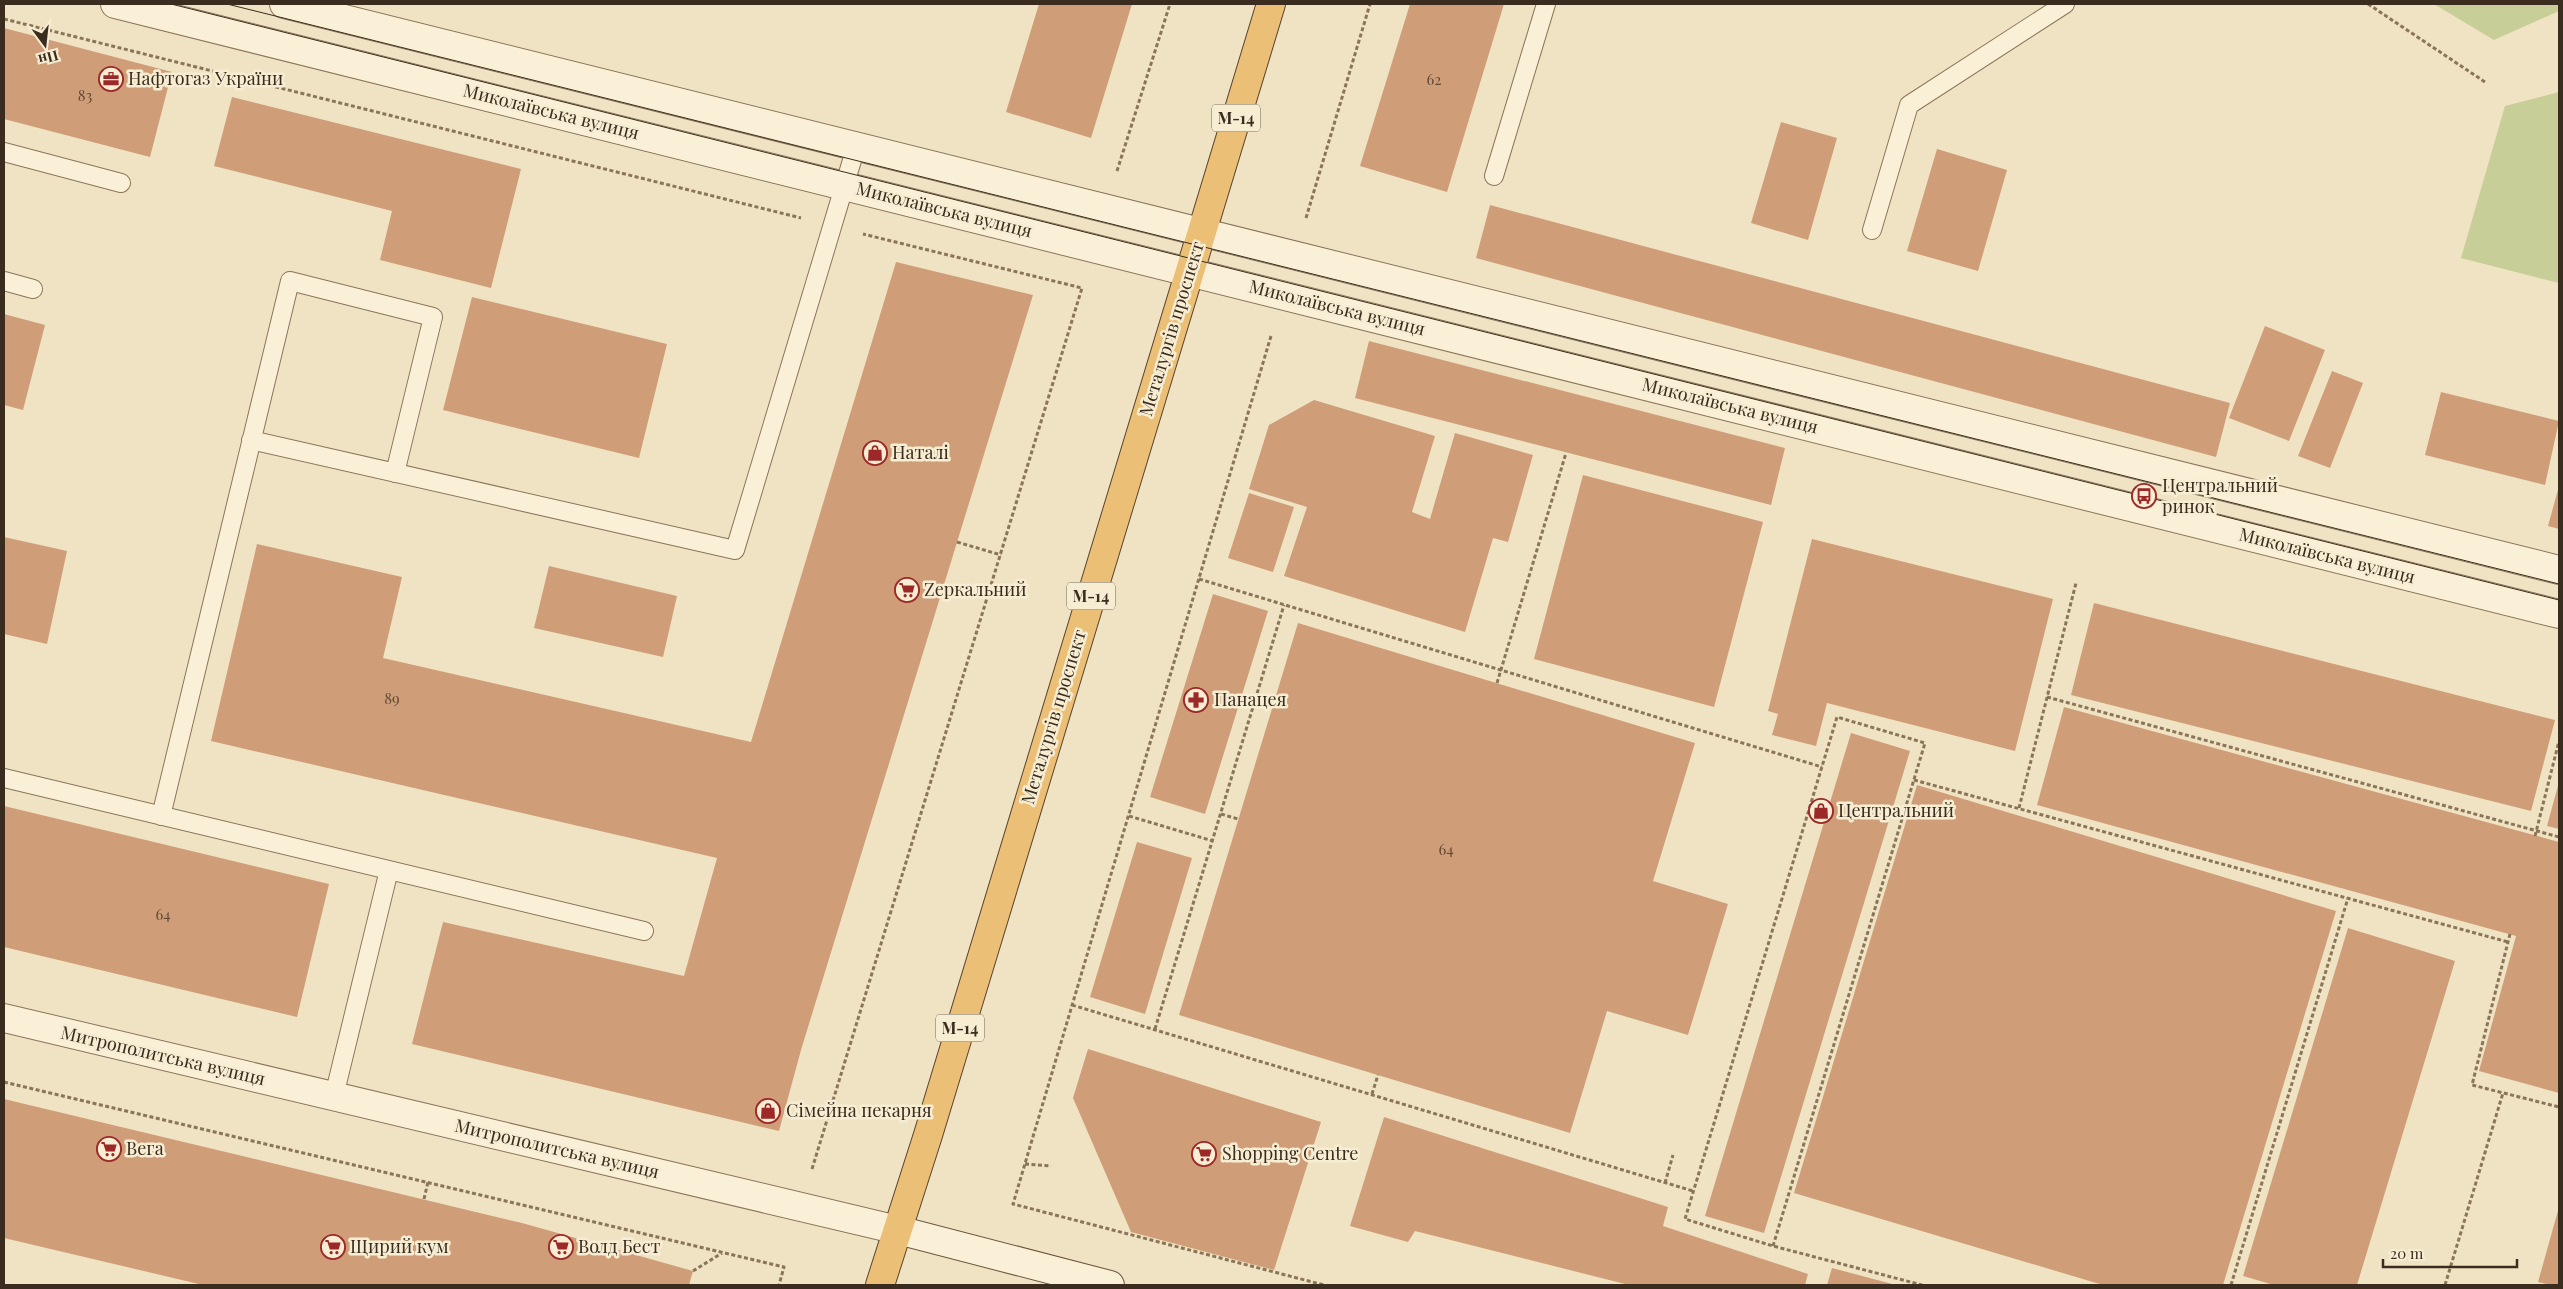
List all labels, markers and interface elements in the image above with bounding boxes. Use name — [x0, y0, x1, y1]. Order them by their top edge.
north arrow — [20, 20, 70, 70]
text: Пн — [36, 46, 61, 70]
office icon: Нафтогаз України — [98, 66, 124, 92]
place label: Нафтогаз України — [128, 66, 283, 90]
house number: 62 — [1427, 69, 1441, 89]
street label: Миколаївська вулиця — [461, 78, 642, 145]
house number: 83 — [78, 85, 92, 105]
road number: М-14 — [1212, 105, 1260, 132]
street label: Миколаївська вулиця — [854, 176, 1035, 243]
street label: Металургів проспект — [1133, 238, 1209, 419]
street label: Миколаївська вулиця — [1247, 274, 1428, 341]
street label: Миколаївська вулиця — [1640, 372, 1821, 439]
shop icon: Наталі — [862, 440, 888, 466]
place label: Наталі — [892, 440, 949, 464]
place label: Центральний ринок — [2162, 473, 2278, 518]
bus stop icon: Центральний ринок — [2131, 483, 2157, 509]
street label: Миколаївська вулиця — [2237, 522, 2418, 589]
supermarket icon: Zеркальний — [894, 577, 920, 603]
place label: Zеркальний — [924, 577, 1027, 601]
road number: М-14 — [1067, 582, 1115, 610]
street label: Металургів проспект — [1015, 626, 1091, 807]
pharmacy icon: Панацея — [1183, 687, 1209, 713]
place label: Панацея — [1214, 687, 1287, 711]
house number: 89 — [384, 688, 400, 708]
shop icon: Центральний — [1808, 798, 1834, 824]
place label: Центральний — [1838, 798, 1954, 822]
house number: 64 — [1438, 839, 1454, 859]
house number: 64 — [155, 904, 171, 924]
road number: М-14 — [936, 1014, 984, 1042]
street label: Митрополитська вулиця — [59, 1020, 268, 1090]
shop icon: Сімейна пекарня — [755, 1098, 781, 1124]
place label: Сімейна пекарня — [786, 1098, 932, 1122]
street label: Митрополитська вулиця — [453, 1113, 662, 1183]
supermarket icon: Вега — [96, 1136, 122, 1162]
place label: Вега — [126, 1136, 164, 1160]
supermarket icon: Shopping Centre — [1191, 1141, 1217, 1167]
place label: Shopping Centre — [1222, 1141, 1358, 1165]
supermarket icon: Щирий кум — [320, 1234, 346, 1260]
place label: Щирий кум — [350, 1234, 449, 1258]
supermarket icon: Волд Бест — [548, 1234, 574, 1260]
place label: Волд Бест — [578, 1234, 660, 1258]
scale bar — [2383, 1236, 2517, 1268]
text: 20 m — [2390, 1243, 2424, 1263]

